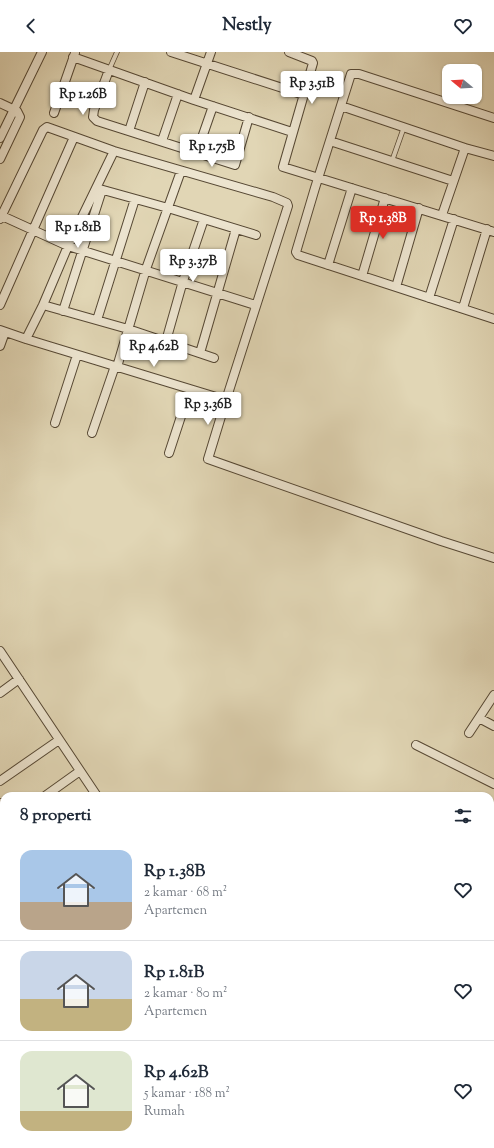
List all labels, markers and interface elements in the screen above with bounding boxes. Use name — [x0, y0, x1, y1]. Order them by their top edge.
text: Nestly — [222, 13, 272, 39]
icon: back — [20, 15, 42, 37]
icon: heart — [452, 15, 474, 37]
north arrow — [442, 64, 482, 104]
map controls — [442, 64, 482, 104]
pin: Rp 3.51B — [271, 71, 353, 105]
text: Rp 3.51B — [290, 75, 334, 93]
pin: Rp 1.26B — [42, 82, 124, 116]
text: Rp 1.26B — [59, 86, 107, 104]
pin: Rp 1.75B — [171, 134, 253, 168]
text: Rp 1.75B — [189, 138, 235, 156]
pin: Rp 1.38B — [342, 206, 424, 240]
text: Rp 1.38B — [360, 210, 406, 228]
pin: Rp 1.81B — [37, 215, 119, 249]
text: Rp 1.81B — [55, 219, 101, 237]
pin: Rp 3.37B — [152, 249, 234, 283]
text: Rp 3.37B — [169, 253, 217, 271]
pin: Rp 4.62B — [113, 334, 195, 368]
text: Rp 4.62B — [129, 338, 179, 356]
pin: Rp 3.36B — [167, 392, 249, 426]
text: Rp 3.36B — [184, 396, 232, 414]
text: 8 properti — [20, 804, 91, 828]
icon: filters — [452, 805, 474, 827]
text: Rp 1.38B — [144, 860, 205, 884]
icon: home — [52, 866, 100, 914]
icon: heart — [452, 879, 474, 901]
text: 2 kamar · 68 m² — [144, 884, 227, 902]
text: Apartemen — [144, 902, 207, 920]
text: Rp 1.81B — [144, 961, 204, 985]
icon: home — [52, 967, 100, 1015]
icon: heart — [452, 980, 474, 1002]
text: 2 kamar · 80 m² — [144, 985, 227, 1003]
text: Apartemen — [144, 1003, 207, 1021]
text: Rp 4.62B — [144, 1061, 209, 1085]
icon: home — [52, 1067, 100, 1115]
icon: heart — [452, 1080, 474, 1102]
text: 5 kamar · 188 m² — [144, 1085, 230, 1103]
text: Rumah — [144, 1103, 185, 1121]

